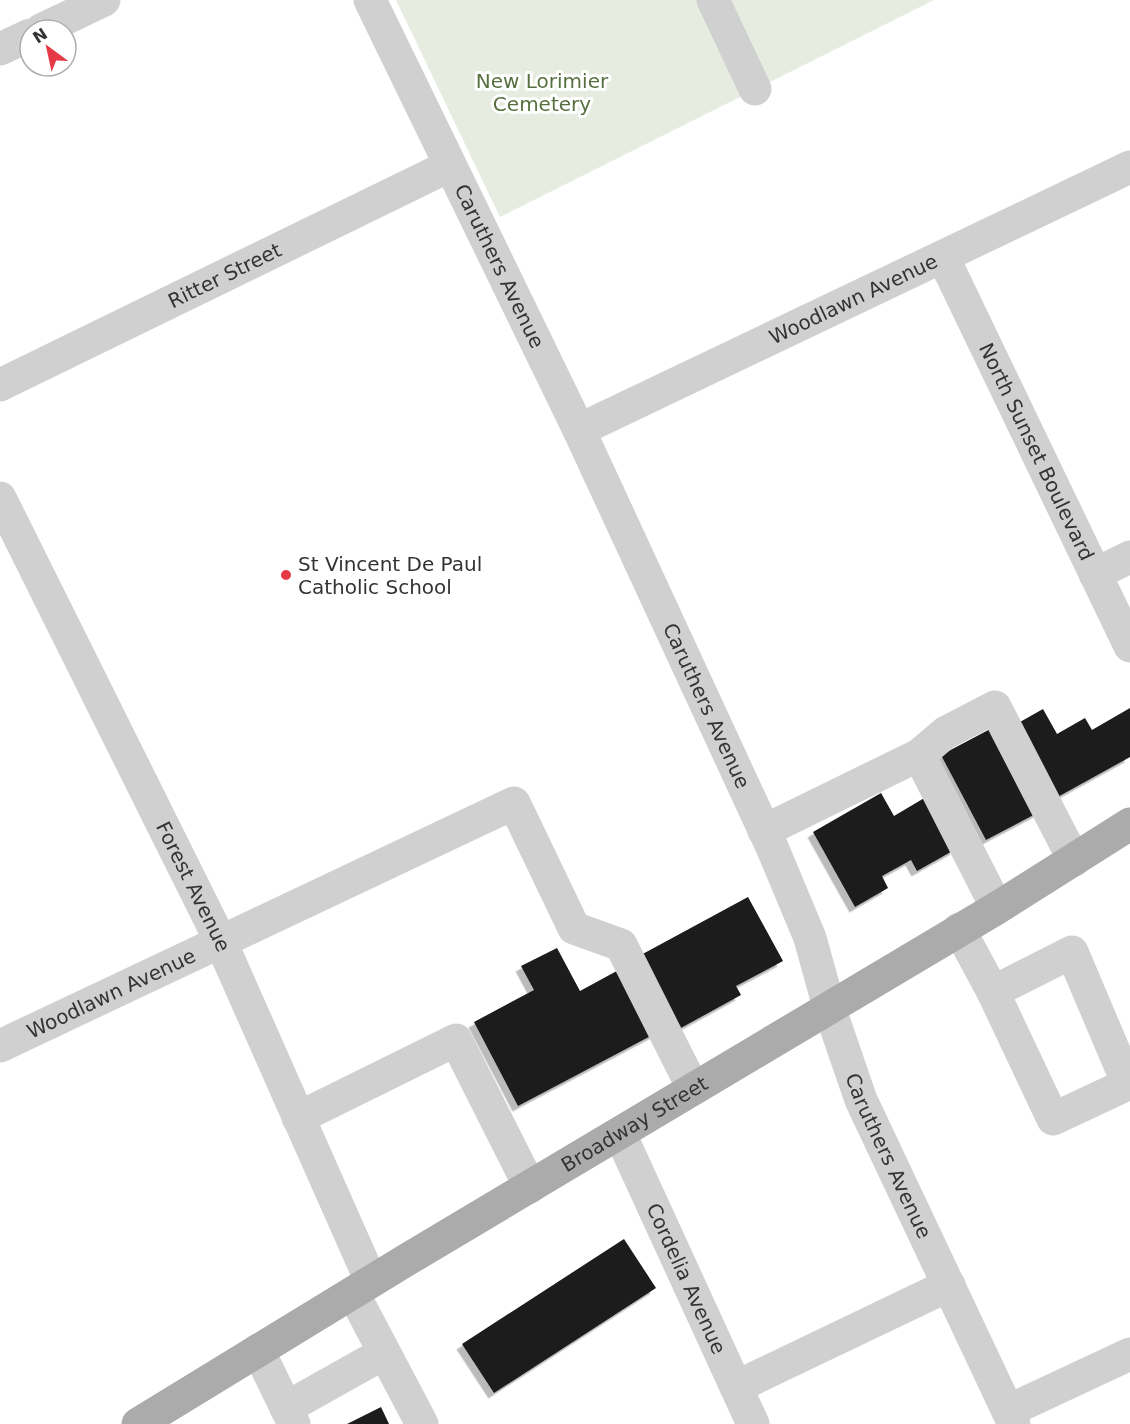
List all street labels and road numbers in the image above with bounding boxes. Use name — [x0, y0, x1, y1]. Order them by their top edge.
street label: Caruthers Avenue — [449, 180, 549, 352]
street label: Ritter Street — [164, 238, 285, 313]
street label: Woodlawn Avenue — [765, 249, 941, 349]
street label: North Sunset Boulevard — [974, 339, 1099, 564]
street label: Caruthers Avenue — [658, 619, 755, 792]
street label: Forest Avenue — [151, 818, 236, 955]
street label: Woodlawn Avenue — [23, 943, 199, 1043]
street label: Caruthers Avenue — [841, 1070, 937, 1242]
street label: Broadway Street — [557, 1071, 712, 1177]
street label: Cordelia Avenue — [641, 1199, 731, 1358]

